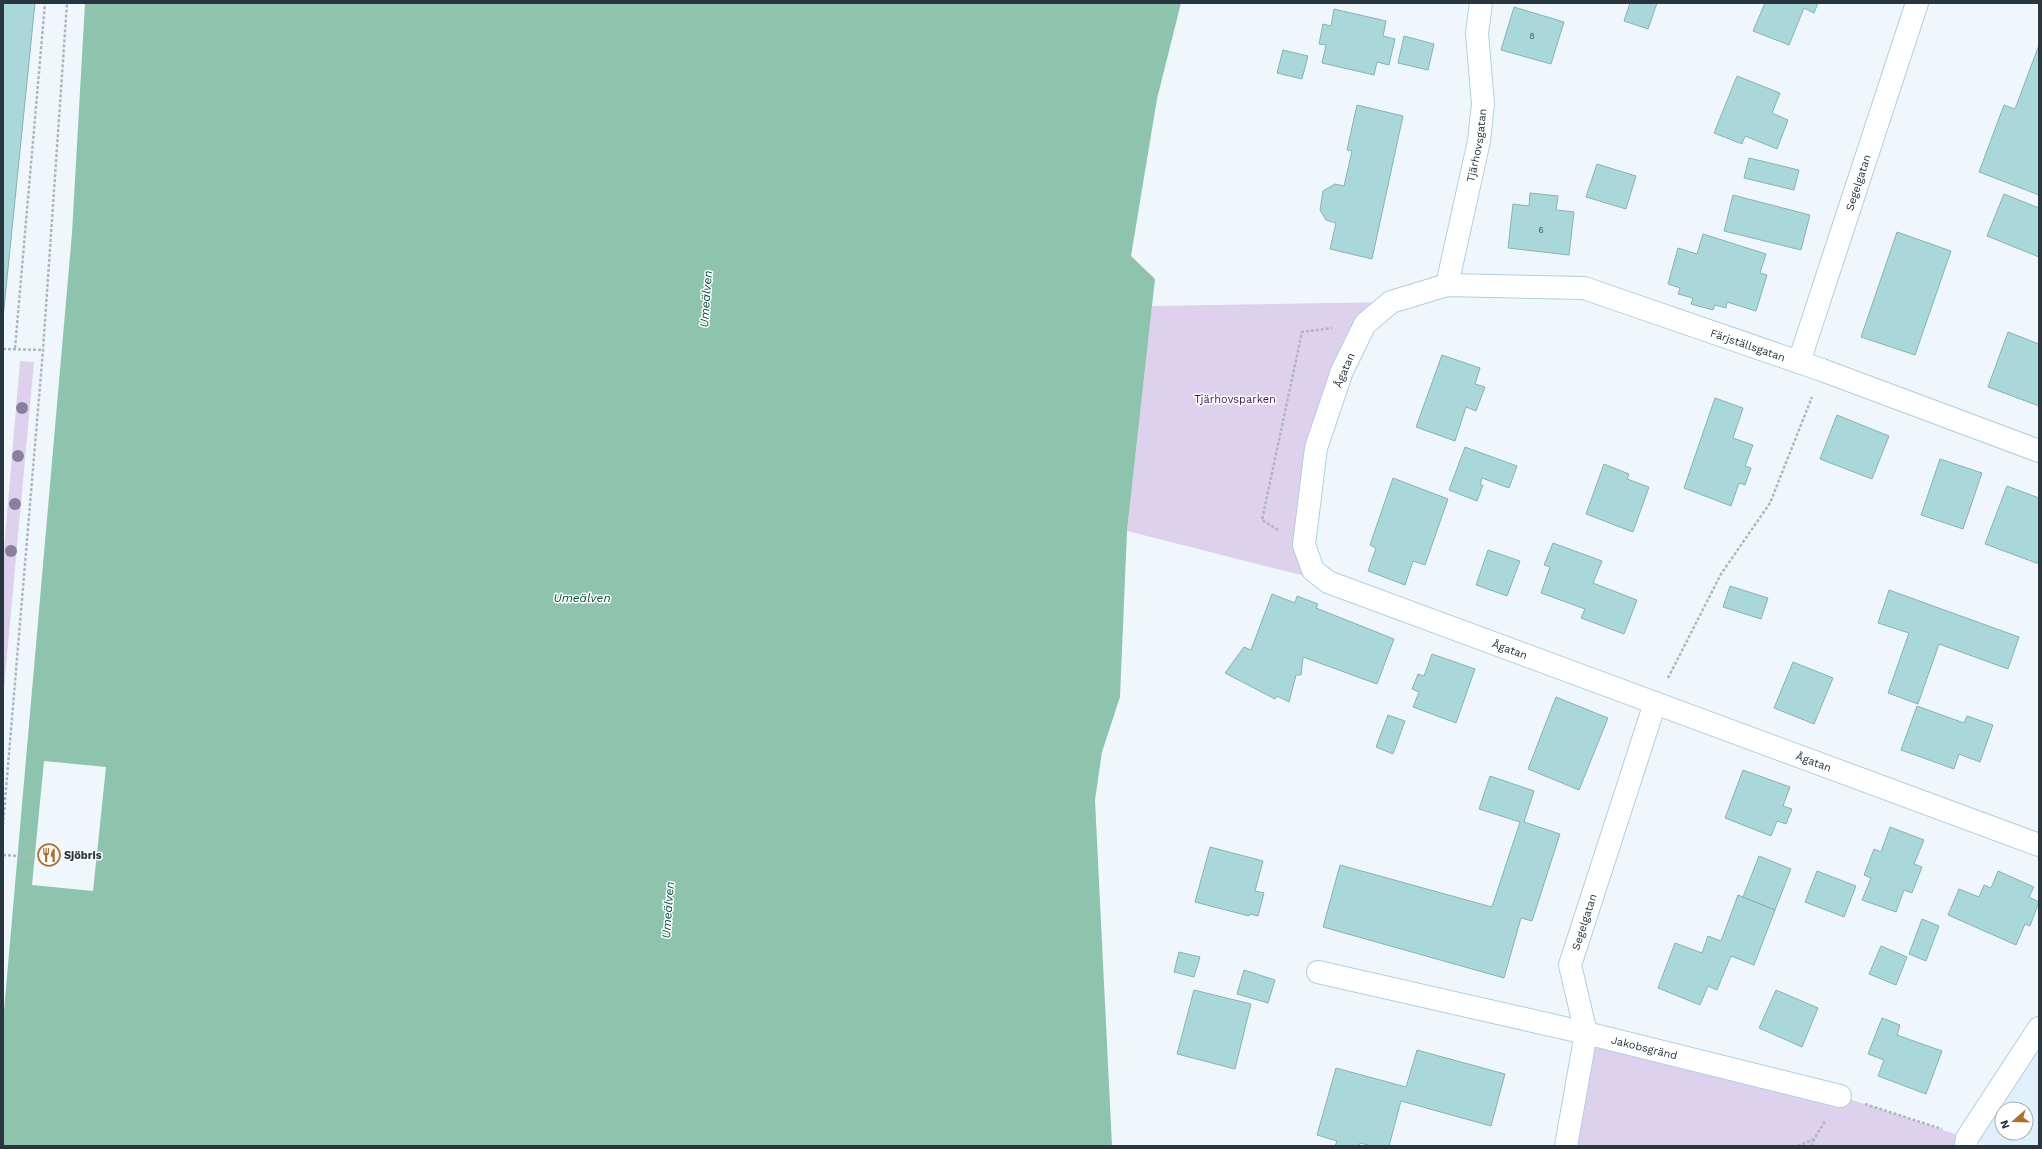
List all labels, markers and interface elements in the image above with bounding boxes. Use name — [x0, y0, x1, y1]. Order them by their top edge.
house number: 8 — [1529, 31, 1535, 41]
street label: Tjärhovsgatan — [1464, 108, 1489, 183]
street label: Segelgatan — [1843, 153, 1874, 212]
house number: 6 — [1538, 225, 1544, 235]
water label: Umeälven — [697, 270, 715, 328]
street label: Färjställsgatan — [1709, 327, 1787, 364]
street label: Ågatan — [1331, 351, 1358, 390]
park label: Tjärhovsparken — [1194, 393, 1276, 406]
water label: Umeälven — [553, 591, 611, 605]
street label: Ågatan — [1490, 637, 1529, 662]
street label: Ågatan — [1794, 750, 1833, 775]
restaurant icon: Sjöbris — [36, 842, 62, 868]
place label: Sjöbris — [64, 849, 102, 862]
water label: Umeälven — [659, 881, 677, 939]
street label: Segelgatan — [1569, 892, 1600, 952]
street label: Jakobsgränd — [1610, 1033, 1679, 1062]
north arrow — [1994, 1101, 2034, 1141]
text: N — [1998, 1118, 2013, 1130]

